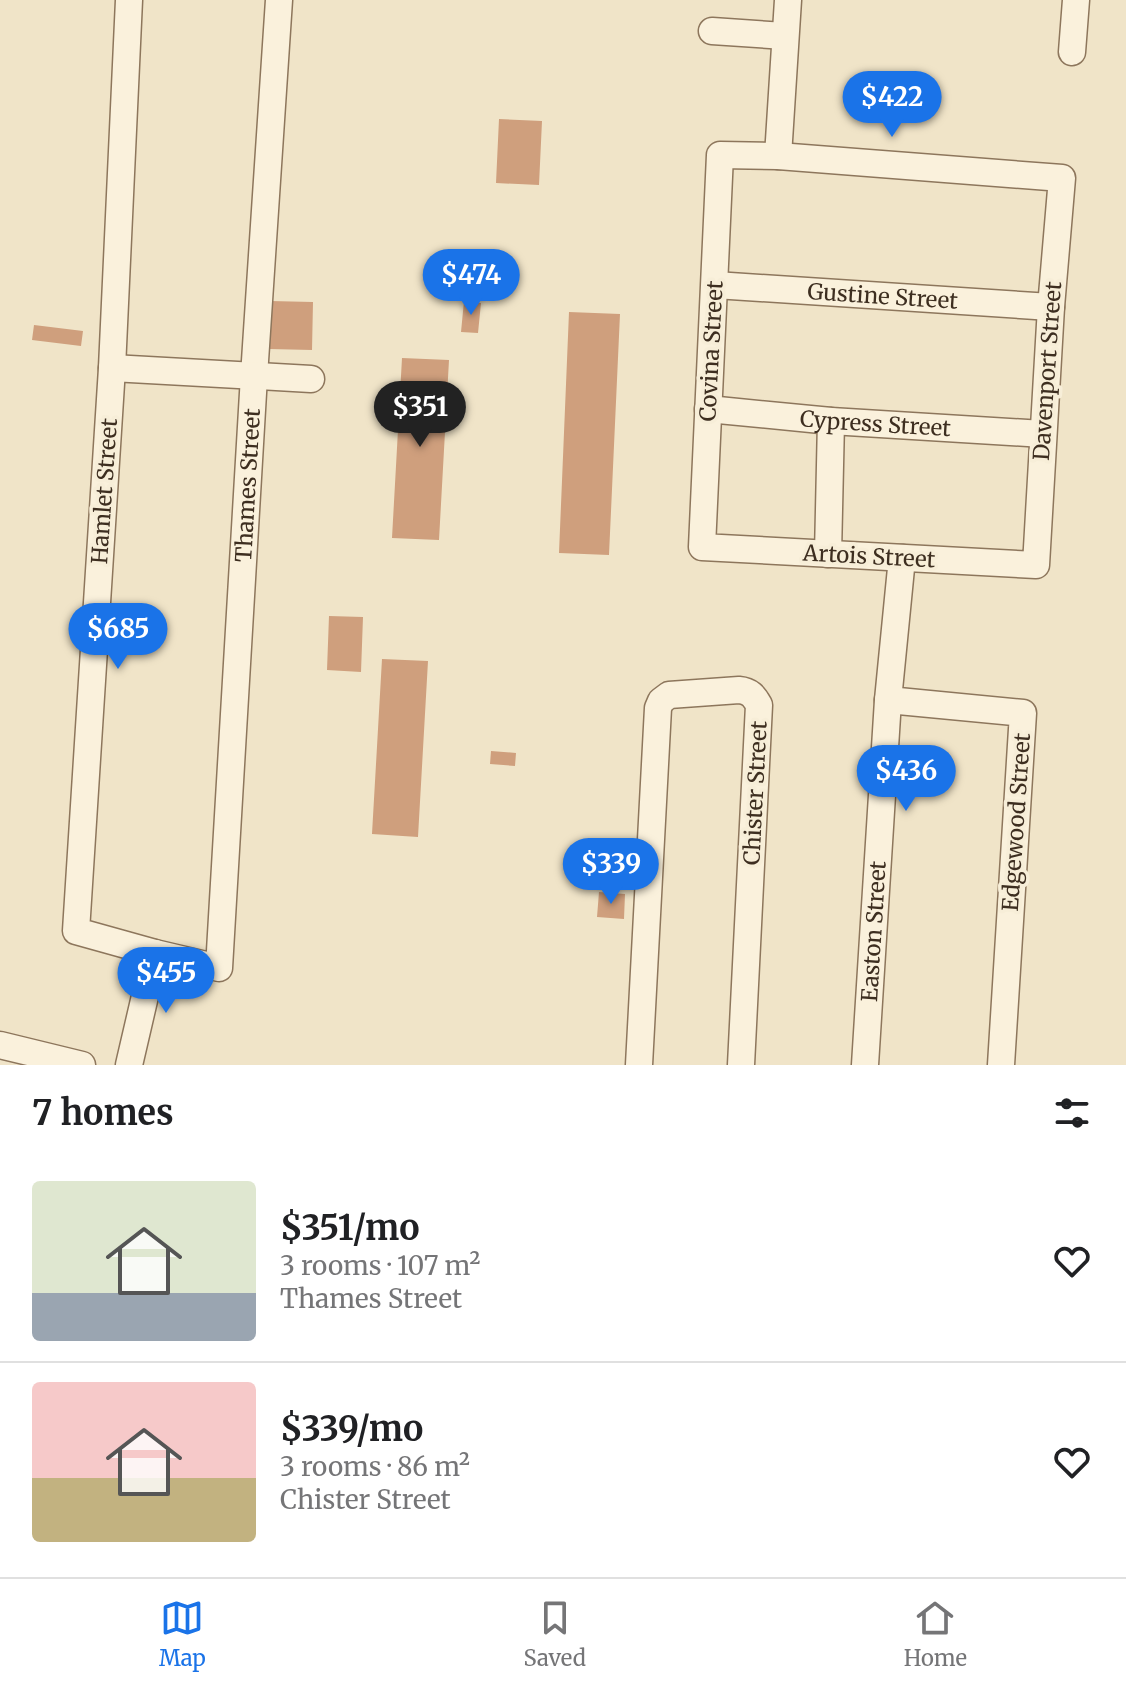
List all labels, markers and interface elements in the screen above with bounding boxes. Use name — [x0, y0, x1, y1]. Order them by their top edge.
pin: $422 — [845, 71, 939, 139]
text: $422 — [861, 80, 923, 113]
pin: $474 — [424, 249, 518, 317]
text: $474 — [441, 258, 501, 291]
street label: Gustine Street — [807, 277, 959, 315]
street label: Covina Street — [693, 279, 729, 422]
street label: Davenport Street — [1027, 280, 1067, 462]
pin: $351 — [373, 381, 467, 449]
text: $351 — [392, 390, 448, 423]
street label: Cypress Street — [799, 404, 952, 442]
street label: Thames Street — [229, 407, 266, 563]
street label: Hamlet Street — [85, 417, 123, 565]
street label: Artois Street — [801, 539, 936, 573]
pin: $685 — [71, 603, 165, 671]
text: $685 — [86, 612, 150, 645]
street label: Chister Street — [737, 720, 773, 866]
street label: Edgewood Street — [996, 731, 1036, 912]
pin: $436 — [859, 745, 953, 813]
text: $436 — [875, 754, 937, 787]
pin: $339 — [564, 838, 658, 906]
text: $339 — [581, 847, 641, 880]
street label: Easton Street — [855, 860, 892, 1003]
pin: $455 — [119, 947, 213, 1015]
text: $455 — [135, 956, 197, 989]
icon: filters — [1050, 1091, 1094, 1135]
text: 7 homes — [32, 1092, 174, 1134]
text: $351/mo — [280, 1207, 419, 1249]
icon: home — [96, 1213, 192, 1309]
icon: heart — [1050, 1239, 1094, 1283]
text: 3 rooms · 107 m² — [280, 1249, 480, 1282]
text: Thames Street — [280, 1282, 462, 1315]
text: $339/mo — [280, 1408, 423, 1450]
icon: home — [96, 1414, 192, 1510]
icon: heart — [1050, 1440, 1094, 1484]
text: 3 rooms · 86 m² — [280, 1450, 470, 1483]
text: Chister Street — [280, 1483, 451, 1516]
tab: Map — [159, 1596, 206, 1672]
tab: Saved — [524, 1596, 586, 1672]
tab: Home — [904, 1596, 967, 1672]

